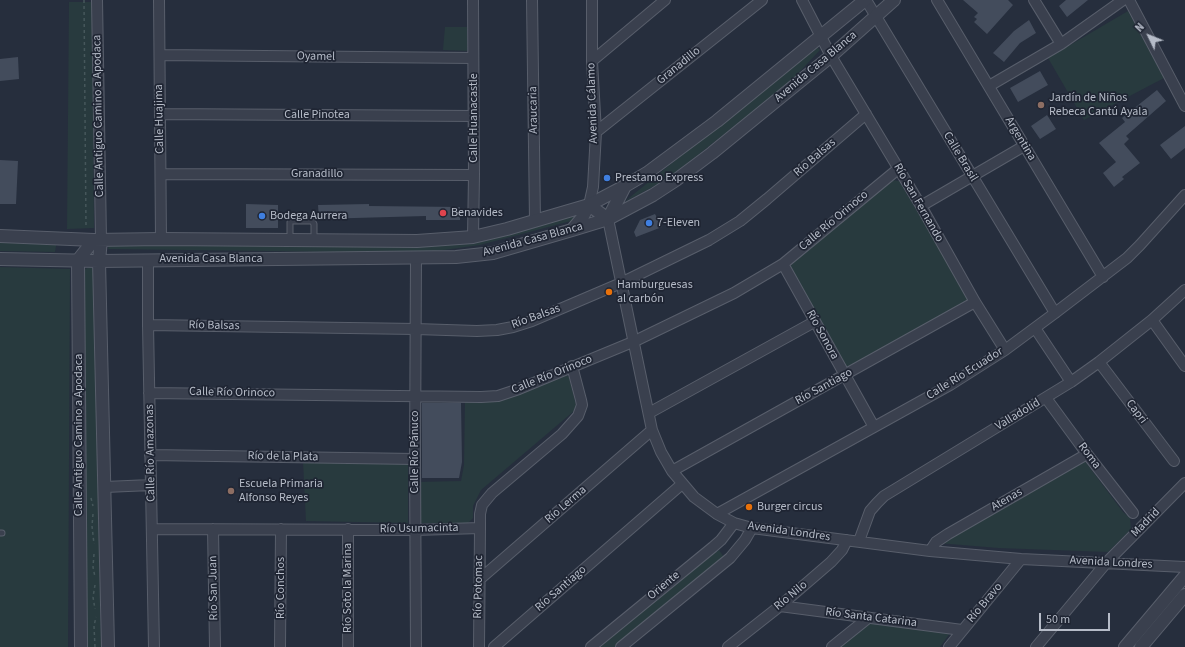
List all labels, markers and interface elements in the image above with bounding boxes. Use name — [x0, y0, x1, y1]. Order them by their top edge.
north arrow — [1129, 16, 1169, 56]
text: N — [1132, 20, 1148, 35]
street label: Avenida Casa Blanca — [772, 28, 860, 106]
street label: Calle Antiguo Camino a Apodaca — [90, 35, 108, 197]
street label: Granadillo — [654, 44, 704, 88]
street label: Oyamel — [297, 49, 335, 65]
street label: Avenida Cálamo — [584, 62, 602, 144]
street label: Calle Huanacastle — [467, 73, 481, 163]
street label: Calle Huajima — [152, 84, 168, 154]
street label: Araucaria — [526, 86, 542, 134]
place label: Jardín de Niños Rebeca Cantú Ayala — [1049, 91, 1147, 119]
marker: Jardín de Niños Rebeca Cantú Ayala — [1036, 100, 1046, 110]
street label: Calle Pinotea — [284, 108, 350, 122]
street label: Argentina — [1001, 114, 1039, 164]
street label: Calle Brasil — [940, 130, 980, 184]
street label: Río Balsas — [791, 136, 839, 180]
street label: Río San Fernando — [890, 161, 946, 245]
street label: Granadillo — [291, 167, 343, 181]
place label: Prestamo Express — [615, 171, 703, 185]
marker: Prestamo Express — [602, 173, 612, 183]
street label: Calle Río Orinoco — [796, 188, 872, 254]
place label: Benavides — [451, 206, 503, 220]
marker: Benavides — [438, 208, 448, 218]
place label: Bodega Aurrera — [270, 209, 347, 223]
marker: Bodega Aurrera — [257, 211, 267, 221]
place label: 7-Eleven — [657, 216, 700, 230]
marker: 7-Eleven — [644, 218, 654, 228]
street label: Avenida Casa Blanca — [481, 220, 585, 260]
street label: Avenida Casa Blanca — [159, 252, 263, 266]
place label: Hamburguesas al carbón — [617, 278, 693, 306]
marker: Hamburguesas al carbón — [604, 287, 614, 297]
street label: Río Balsas — [510, 302, 562, 332]
street label: Río Sonora — [802, 308, 842, 362]
street label: Río Balsas — [188, 318, 240, 334]
street label: Calle Río Ecuador — [924, 345, 1006, 403]
street label: Calle Río Orinoco — [509, 352, 595, 398]
street label: Calle Antiguo Camino a Apodaca — [72, 354, 86, 516]
street label: Río Santiago — [793, 365, 855, 409]
street label: Calle Río Orinoco — [189, 385, 275, 401]
street label: Valladolid — [993, 396, 1043, 434]
street label: Capri — [1122, 397, 1150, 427]
street label: Calle Río Amazonas — [143, 404, 159, 502]
street label: Calle Río Pánuco — [408, 410, 422, 494]
street label: Roma — [1074, 440, 1104, 472]
street label: Río de la Plata — [247, 449, 319, 465]
place label: Escuela Primaria Alfonso Reyes — [239, 477, 323, 505]
street label: Río Lerma — [542, 483, 590, 527]
street label: Atenas — [989, 485, 1025, 515]
marker: Escuela Primaria Alfonso Reyes — [226, 486, 236, 496]
place label: Burger circus — [757, 500, 823, 514]
marker: Burger circus — [744, 502, 754, 512]
street label: Madrid — [1128, 505, 1164, 541]
street label: Avenida Londres — [747, 519, 831, 545]
street label: Río Usumacinta — [379, 521, 459, 537]
street label: Río Soto la Marina — [341, 543, 355, 633]
street label: Avenida Londres — [1069, 554, 1153, 572]
street label: Río San Juan — [206, 555, 222, 621]
street label: Río Potomac — [471, 555, 487, 619]
street label: Río Conchos — [274, 557, 288, 619]
street label: Río Santiago — [532, 563, 590, 615]
street label: Oriente — [645, 568, 683, 604]
street label: Río Nilo — [771, 578, 811, 614]
street label: Río Bravo — [964, 580, 1006, 626]
street label: Río Santa Catarina — [824, 605, 918, 631]
scale bar — [1041, 605, 1112, 631]
text: 50 m — [1046, 611, 1070, 628]

